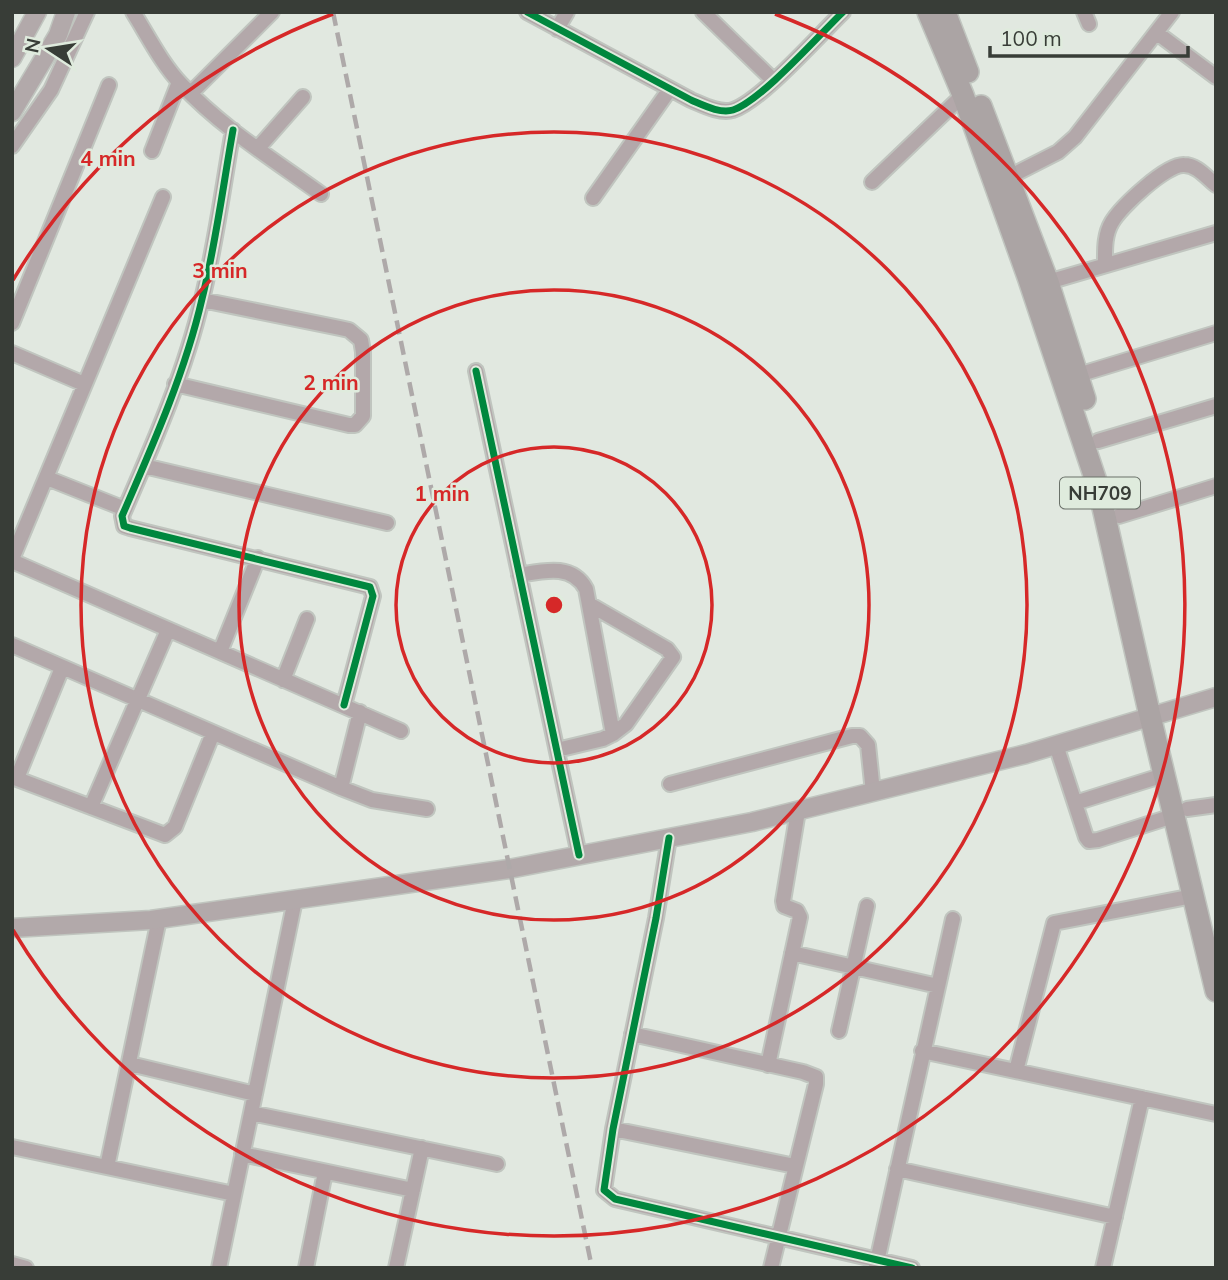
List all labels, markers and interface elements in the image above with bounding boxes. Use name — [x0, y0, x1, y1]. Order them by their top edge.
north arrow — [14, 14, 84, 84]
scale bar — [990, 14, 1188, 58]
text: 100 m — [1000, 25, 1062, 51]
text: N — [19, 36, 46, 55]
text: 4 min — [80, 145, 136, 171]
text: 3 min — [192, 257, 248, 283]
text: 2 min — [303, 369, 359, 395]
road number: NH709 — [1060, 478, 1140, 508]
text: 1 min — [414, 480, 470, 506]
centre of rings — [542, 593, 566, 617]

